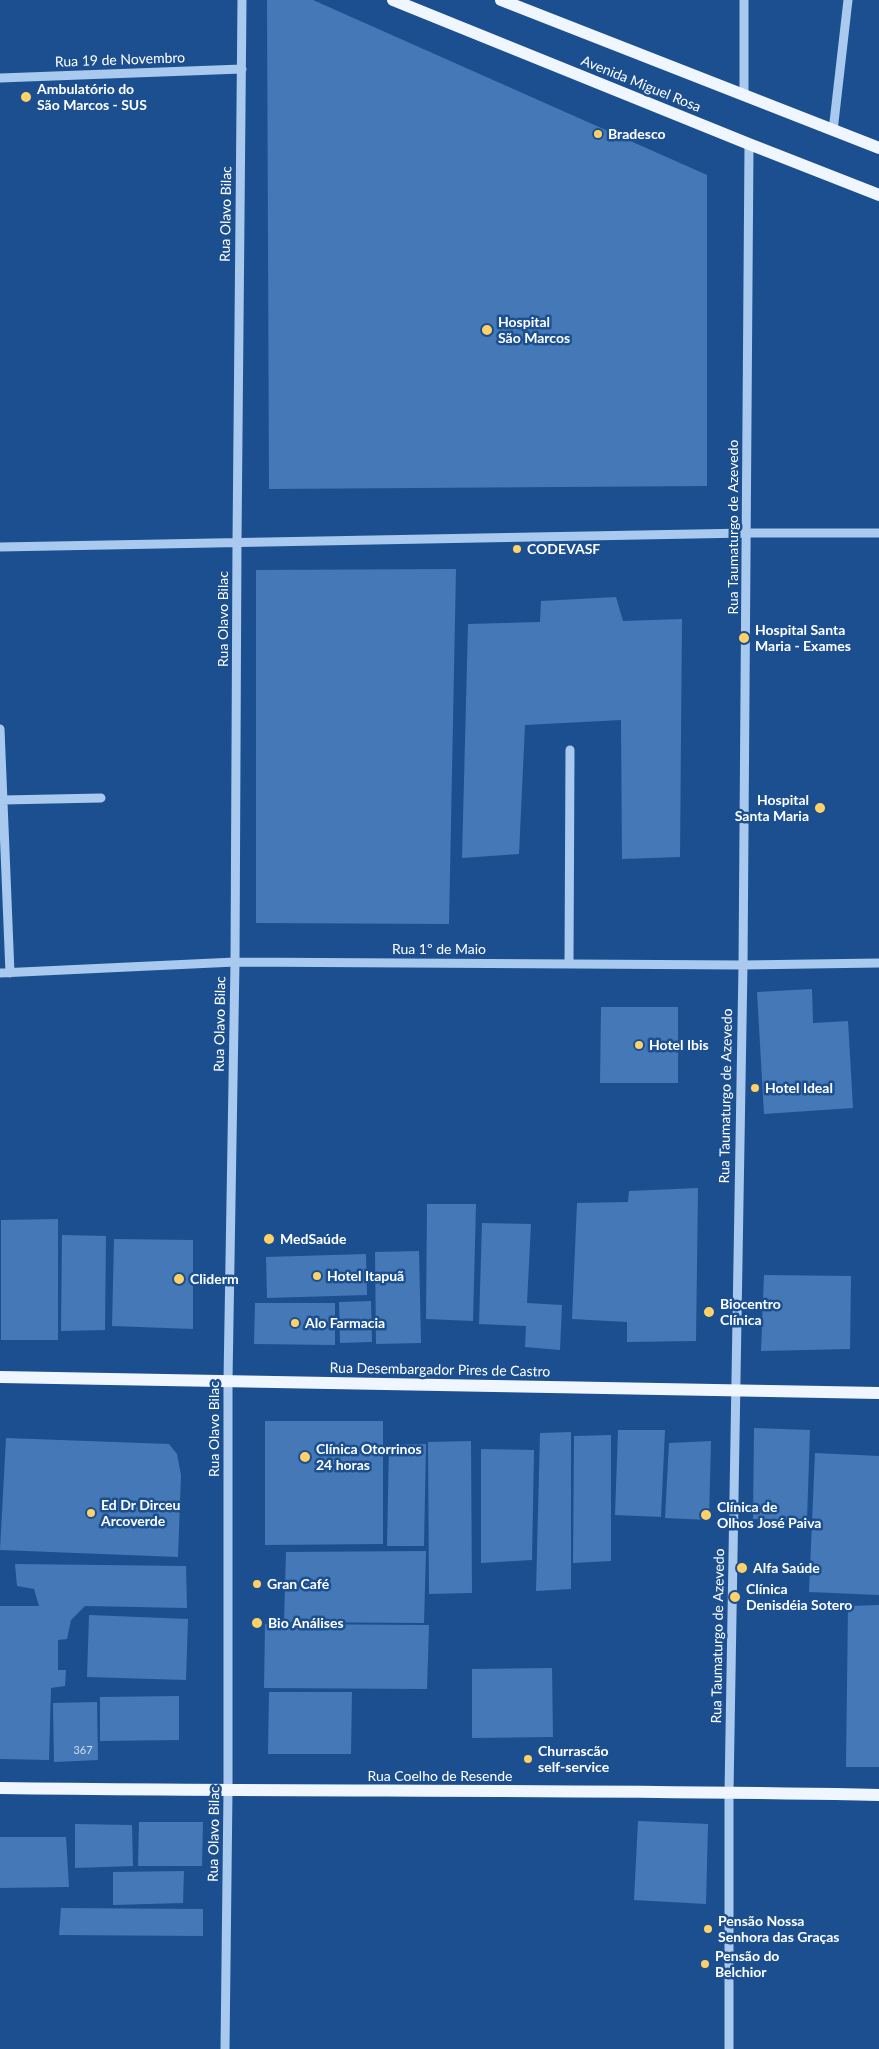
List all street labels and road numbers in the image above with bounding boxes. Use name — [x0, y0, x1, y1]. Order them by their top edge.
street label: Rua 19 de Novembro — [55, 49, 185, 71]
street label: Avenida Miguel Rosa — [579, 52, 703, 116]
street label: Rua Olavo Bilac — [217, 166, 235, 262]
street label: Rua Taumaturgo de Azevedo — [725, 439, 741, 615]
street label: Rua Olavo Bilac — [215, 571, 231, 667]
street label: Rua 1º de Maio — [392, 941, 486, 957]
street label: Rua Olavo Bilac — [211, 976, 229, 1072]
street label: Rua Taumaturgo de Azevedo — [716, 1008, 736, 1184]
street label: Rua Desembargador Pires de Castro — [330, 1360, 550, 1380]
street label: Rua Olavo Bilac — [206, 1381, 222, 1477]
street label: Rua Taumaturgo de Azevedo — [708, 1548, 728, 1724]
street label: Rua Coelho de Resende — [367, 1768, 513, 1784]
street label: Rua Olavo Bilac — [205, 1786, 223, 1882]

